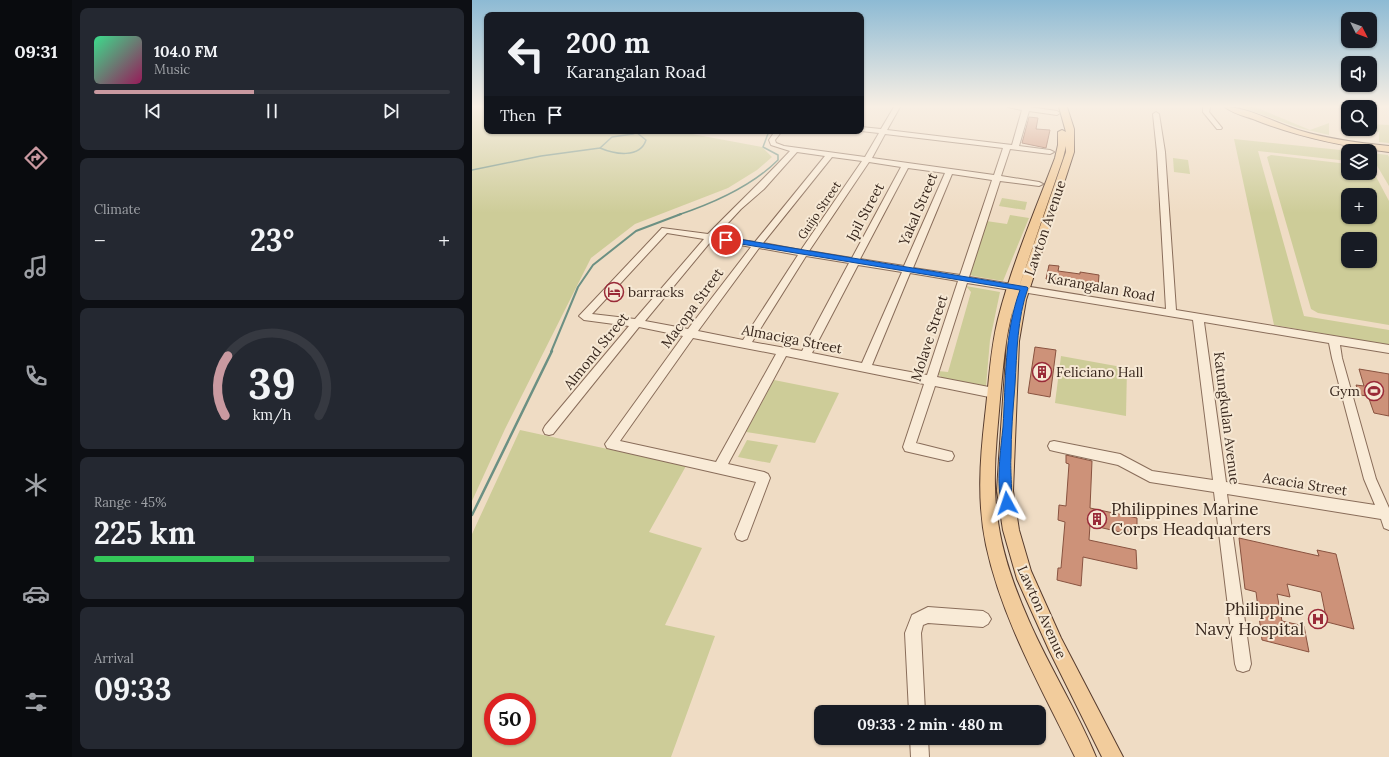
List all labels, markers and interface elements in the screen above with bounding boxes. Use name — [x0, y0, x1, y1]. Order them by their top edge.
north arrow — [1341, 12, 1377, 48]
map controls — [1341, 12, 1377, 268]
text: 200 m — [566, 25, 650, 61]
icon: left — [500, 28, 552, 80]
text: 09:31 — [14, 40, 58, 63]
text: 104.0 FM — [154, 42, 218, 61]
button: sound — [1341, 56, 1377, 92]
text: Karangalan Road — [566, 60, 706, 83]
text: Music — [154, 61, 190, 78]
icon: previous — [142, 100, 164, 122]
icon: pause — [261, 100, 283, 122]
icon: next — [380, 100, 402, 122]
button: search — [1341, 100, 1377, 136]
icon: arrive — [544, 104, 566, 126]
text: Then — [500, 106, 536, 125]
icon: directions — [22, 144, 50, 172]
button: layers — [1341, 144, 1377, 180]
street label: Yakal Street — [894, 169, 942, 249]
street label: Lawton Avenue — [1020, 177, 1070, 278]
street label: Guijo Street — [794, 178, 844, 242]
street label: Ipil Street — [842, 179, 888, 244]
button: + — [1341, 188, 1377, 224]
text: Climate — [94, 201, 141, 218]
text: 23° — [250, 221, 294, 259]
pin — [709, 223, 743, 257]
text: − — [94, 226, 106, 254]
text: + — [438, 226, 450, 254]
icon: arrive — [715, 229, 737, 251]
button: − — [1341, 232, 1377, 268]
icon: music — [22, 253, 50, 281]
street label: Macopa Street — [657, 264, 727, 352]
street label: Karangalan Road — [1046, 269, 1156, 305]
hotel icon: barracks — [603, 281, 625, 303]
place label: barracks — [628, 283, 684, 301]
street label: Molave Street — [907, 292, 952, 383]
street label: Almond Street — [559, 309, 633, 394]
street label: Almaciga Street — [739, 320, 844, 358]
street label: Katungkulan Avenue — [1210, 351, 1244, 486]
text: 39 — [248, 357, 296, 410]
building icon: Feliciano Hall — [1031, 361, 1053, 383]
icon: phone — [22, 362, 50, 390]
place label: Feliciano Hall — [1056, 363, 1144, 381]
sports icon: Gym — [1363, 380, 1385, 402]
place label: Gym — [1329, 382, 1360, 400]
text: km/h — [253, 406, 292, 425]
street label: Acacia Street — [1260, 468, 1349, 500]
icon: climate — [22, 471, 50, 499]
position arrow — [986, 482, 1028, 524]
text: Range · 45% — [94, 494, 166, 511]
place label: Philippines Marine Corps Headquarters — [1111, 498, 1271, 540]
building icon: Philippines Marine Corps Headquarters — [1086, 508, 1108, 530]
text: 225 km — [94, 514, 196, 552]
street label: Lawton Avenue — [1013, 563, 1071, 662]
icon: car — [22, 580, 50, 608]
place label: Philippine Navy Hospital — [1195, 598, 1304, 640]
hospital icon: Philippine Navy Hospital — [1307, 608, 1329, 630]
text: Arrival — [94, 650, 134, 667]
text: 09:33 — [94, 670, 171, 708]
icon: filters — [22, 688, 50, 716]
speed limit sign: 50 — [484, 693, 536, 745]
text: 09:33 · 2 min · 480 m — [857, 715, 1003, 734]

